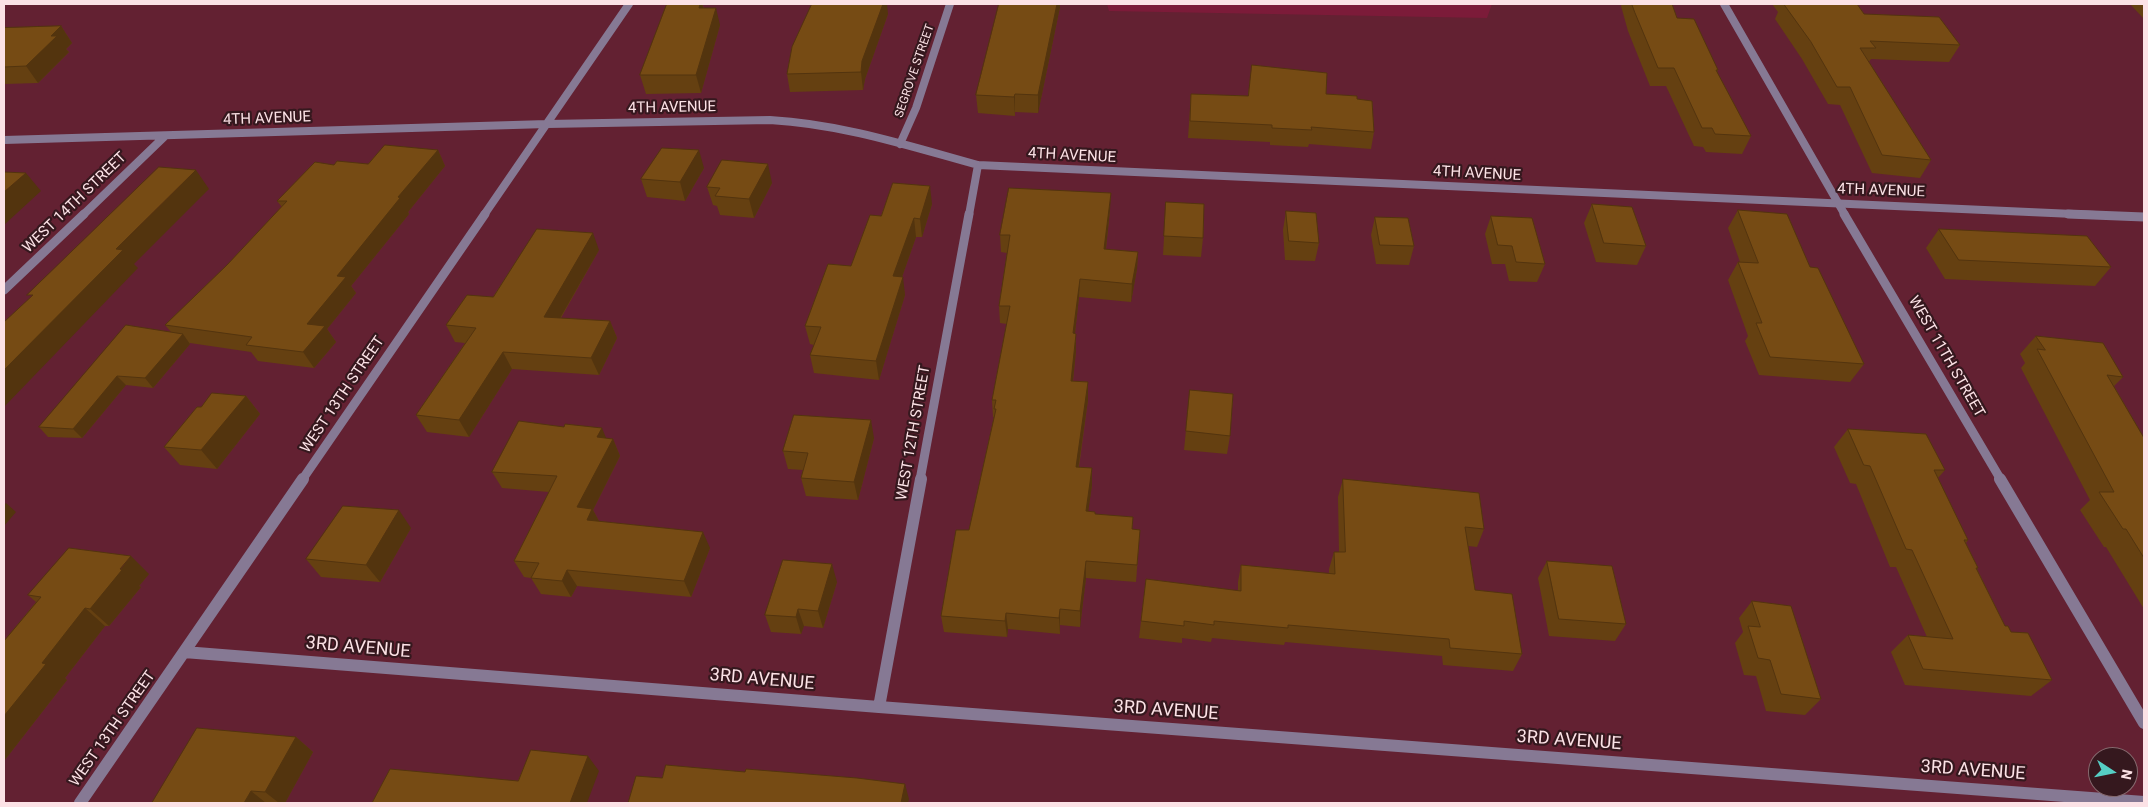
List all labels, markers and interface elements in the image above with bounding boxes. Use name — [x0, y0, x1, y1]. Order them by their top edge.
street label: SEGROVE STREET — [892, 22, 938, 120]
street label: 4TH AVENUE — [628, 98, 716, 118]
street label: 4TH AVENUE — [223, 108, 311, 130]
street label: 4TH AVENUE — [1028, 145, 1116, 167]
street label: WEST 14TH STREET — [20, 149, 130, 257]
street label: 4TH AVENUE — [1433, 163, 1521, 185]
street label: 4TH AVENUE — [1837, 180, 1925, 202]
street label: WEST 11TH STREET — [1904, 293, 1988, 421]
street label: WEST 13TH STREET — [297, 333, 389, 457]
street label: WEST 12TH STREET — [893, 364, 935, 502]
street label: 3RD AVENUE — [305, 633, 411, 663]
street label: 3RD AVENUE — [709, 665, 815, 695]
street label: WEST 13TH STREET — [66, 668, 160, 790]
street label: 3RD AVENUE — [1113, 697, 1219, 725]
street label: 3RD AVENUE — [1516, 727, 1622, 755]
north arrow — [2088, 747, 2138, 797]
street label: 3RD AVENUE — [1920, 757, 2026, 785]
text: N — [2118, 768, 2136, 781]

